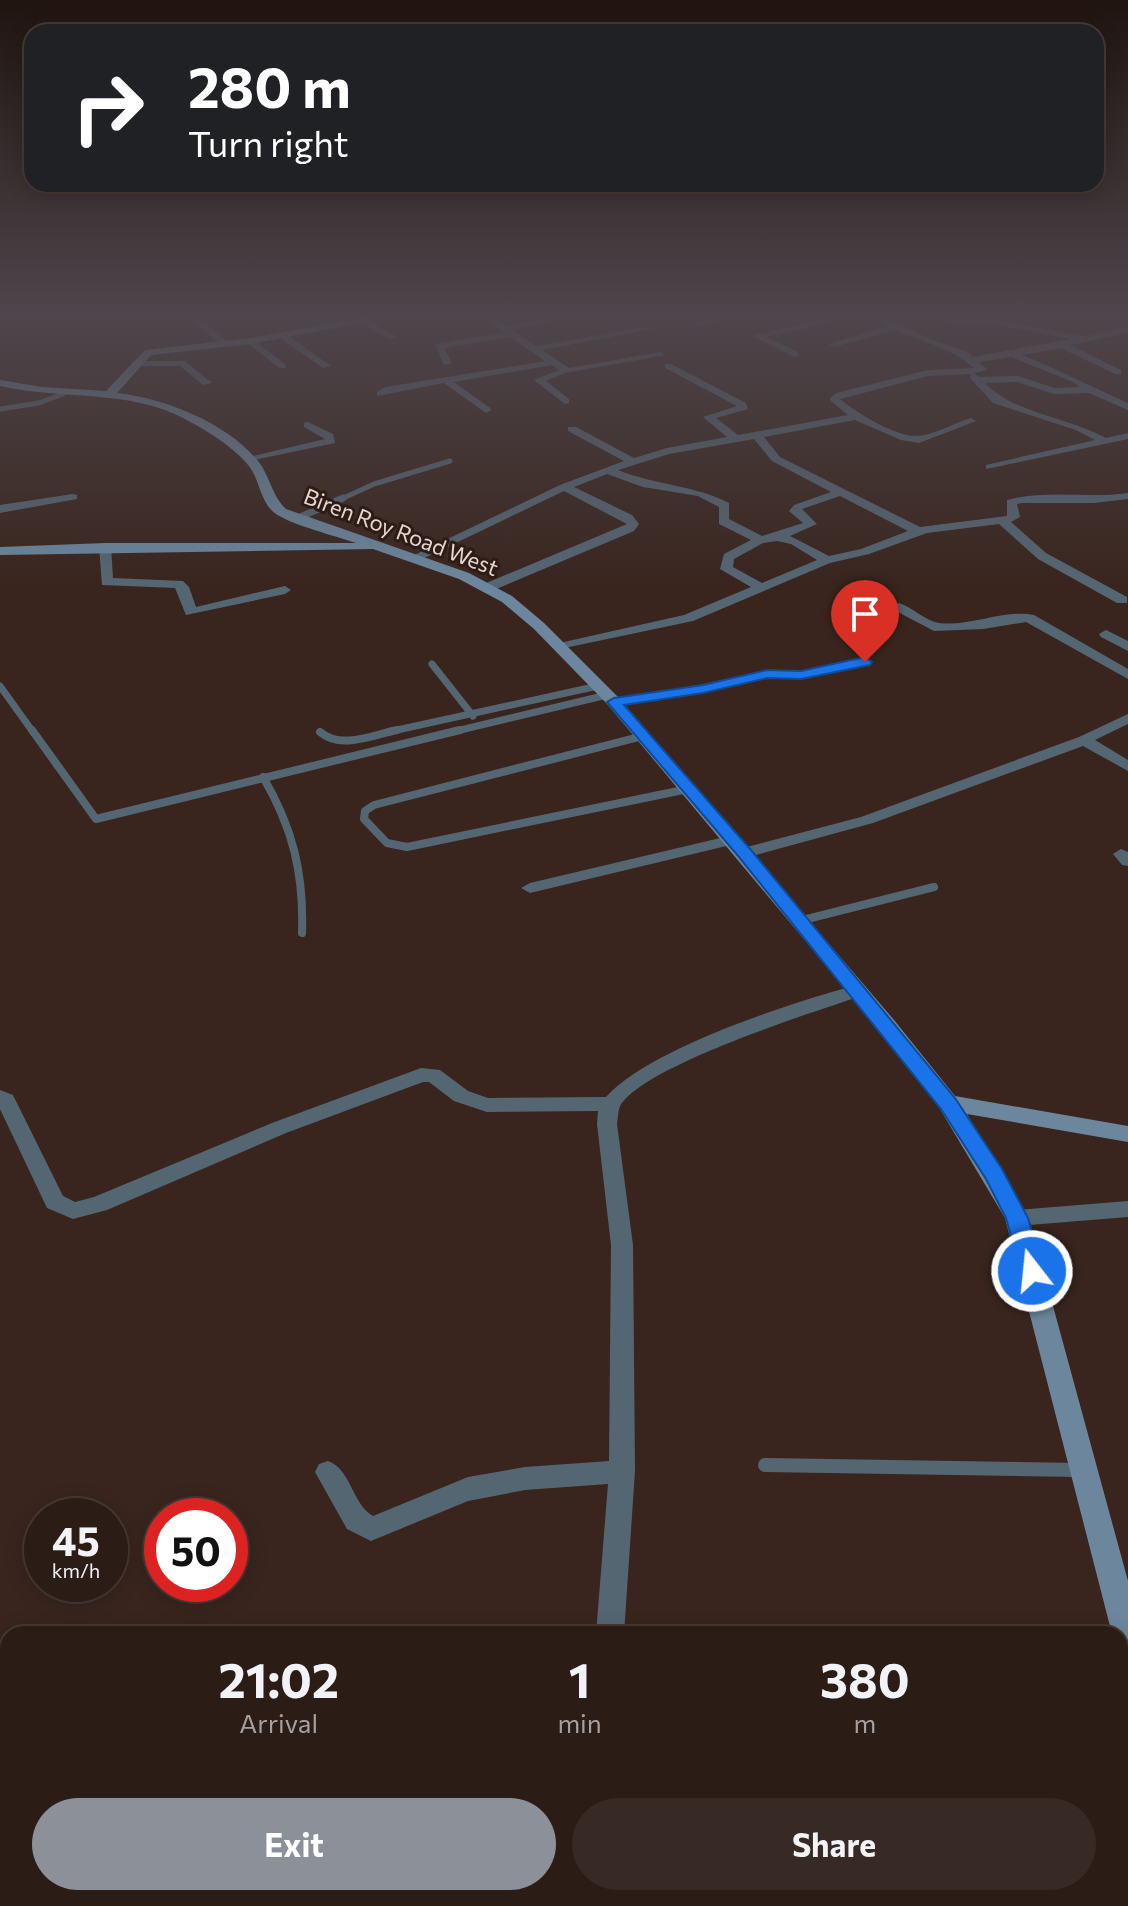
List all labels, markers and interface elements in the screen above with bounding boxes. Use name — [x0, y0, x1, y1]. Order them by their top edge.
text: 280 m — [188, 51, 351, 120]
icon: right — [56, 56, 160, 160]
text: Turn right — [188, 120, 349, 164]
street label: Biren Roy Road West — [300, 482, 502, 581]
pin — [831, 580, 899, 662]
icon: arrive — [843, 592, 887, 636]
position arrow — [990, 1229, 1074, 1313]
speed limit sign: 50 — [144, 1498, 248, 1602]
text: 45 — [52, 1515, 100, 1564]
text: km/h — [52, 1558, 100, 1582]
text: 21:02 — [218, 1649, 339, 1708]
text: 1 — [569, 1649, 590, 1708]
text: 380 — [820, 1649, 910, 1708]
text: Arrival — [239, 1707, 318, 1738]
text: min — [557, 1707, 602, 1738]
text: m — [853, 1707, 876, 1738]
button: Exit — [32, 1798, 556, 1890]
button: Share — [572, 1798, 1096, 1890]

